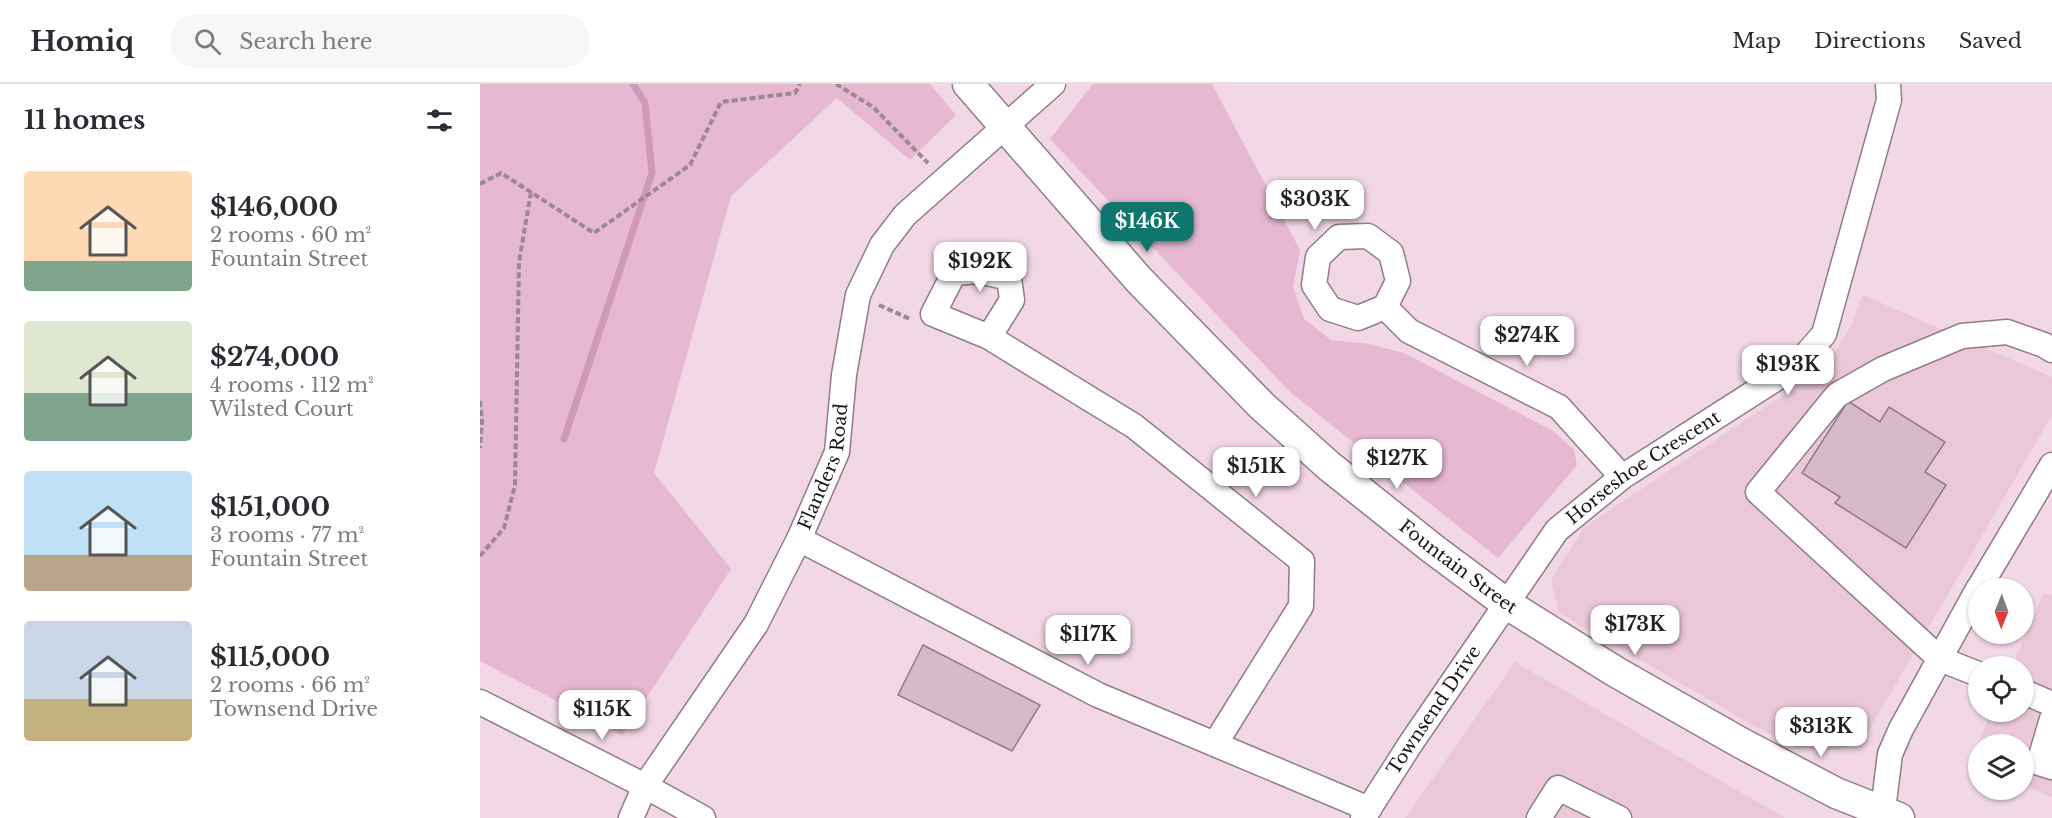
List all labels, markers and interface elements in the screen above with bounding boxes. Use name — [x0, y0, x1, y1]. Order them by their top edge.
search box — [170, 14, 590, 68]
text: Homiq — [30, 24, 134, 59]
icon: search — [191, 25, 224, 58]
text: Search here — [239, 28, 372, 55]
text: Map — [1732, 28, 1781, 54]
text: Directions — [1814, 28, 1926, 54]
text: Saved — [1959, 28, 2022, 54]
text: 11 homes — [24, 104, 145, 136]
icon: filters — [423, 104, 456, 137]
pin: $303K — [1273, 180, 1357, 231]
text: $303K — [1280, 187, 1350, 211]
text: $146,000 — [210, 191, 338, 223]
icon: home — [72, 195, 144, 267]
pin: $146K — [1105, 202, 1189, 253]
text: $146K — [1115, 209, 1179, 233]
text: 2 rooms · 60 m² — [210, 223, 371, 247]
pin: $192K — [938, 242, 1022, 293]
text: Fountain Street — [210, 247, 368, 271]
text: $192K — [948, 249, 1012, 273]
pin: $274K — [1485, 316, 1569, 367]
text: $274K — [1494, 323, 1560, 347]
text: $274,000 — [210, 341, 339, 373]
icon: home — [72, 345, 144, 417]
pin: $193K — [1746, 345, 1830, 396]
text: $193K — [1756, 352, 1820, 376]
text: 4 rooms · 112 m² — [210, 373, 374, 397]
text: Wilsted Court — [210, 397, 354, 421]
street label: Flanders Road — [793, 402, 852, 533]
street label: Horseshoe Crescent — [1562, 406, 1725, 529]
pin: $127K — [1355, 439, 1439, 490]
text: $127K — [1366, 446, 1428, 470]
pin: $151K — [1214, 447, 1298, 498]
text: $151K — [1227, 454, 1285, 478]
text: $151,000 — [210, 491, 330, 523]
icon: home — [72, 495, 144, 567]
street label: Fountain Street — [1395, 515, 1521, 619]
text: 3 rooms · 77 m² — [210, 523, 364, 547]
text: Fountain Street — [210, 547, 368, 571]
north arrow — [1968, 578, 2034, 644]
map controls — [1968, 578, 2034, 800]
pin: $173K — [1593, 605, 1677, 656]
text: $173K — [1604, 612, 1666, 636]
pin: $117K — [1046, 615, 1130, 666]
text: $117K — [1059, 622, 1117, 646]
text: $115,000 — [210, 641, 330, 673]
street label: Townsend Drive — [1382, 641, 1485, 779]
icon: home — [72, 645, 144, 717]
button: locate — [1968, 656, 2034, 722]
text: 2 rooms · 66 m² — [210, 673, 370, 697]
pin: $115K — [560, 690, 644, 741]
text: Townsend Drive — [210, 697, 378, 721]
text: $115K — [573, 697, 631, 721]
pin: $313K — [1779, 707, 1863, 758]
text: $313K — [1789, 714, 1853, 738]
button: layers — [1968, 734, 2034, 800]

